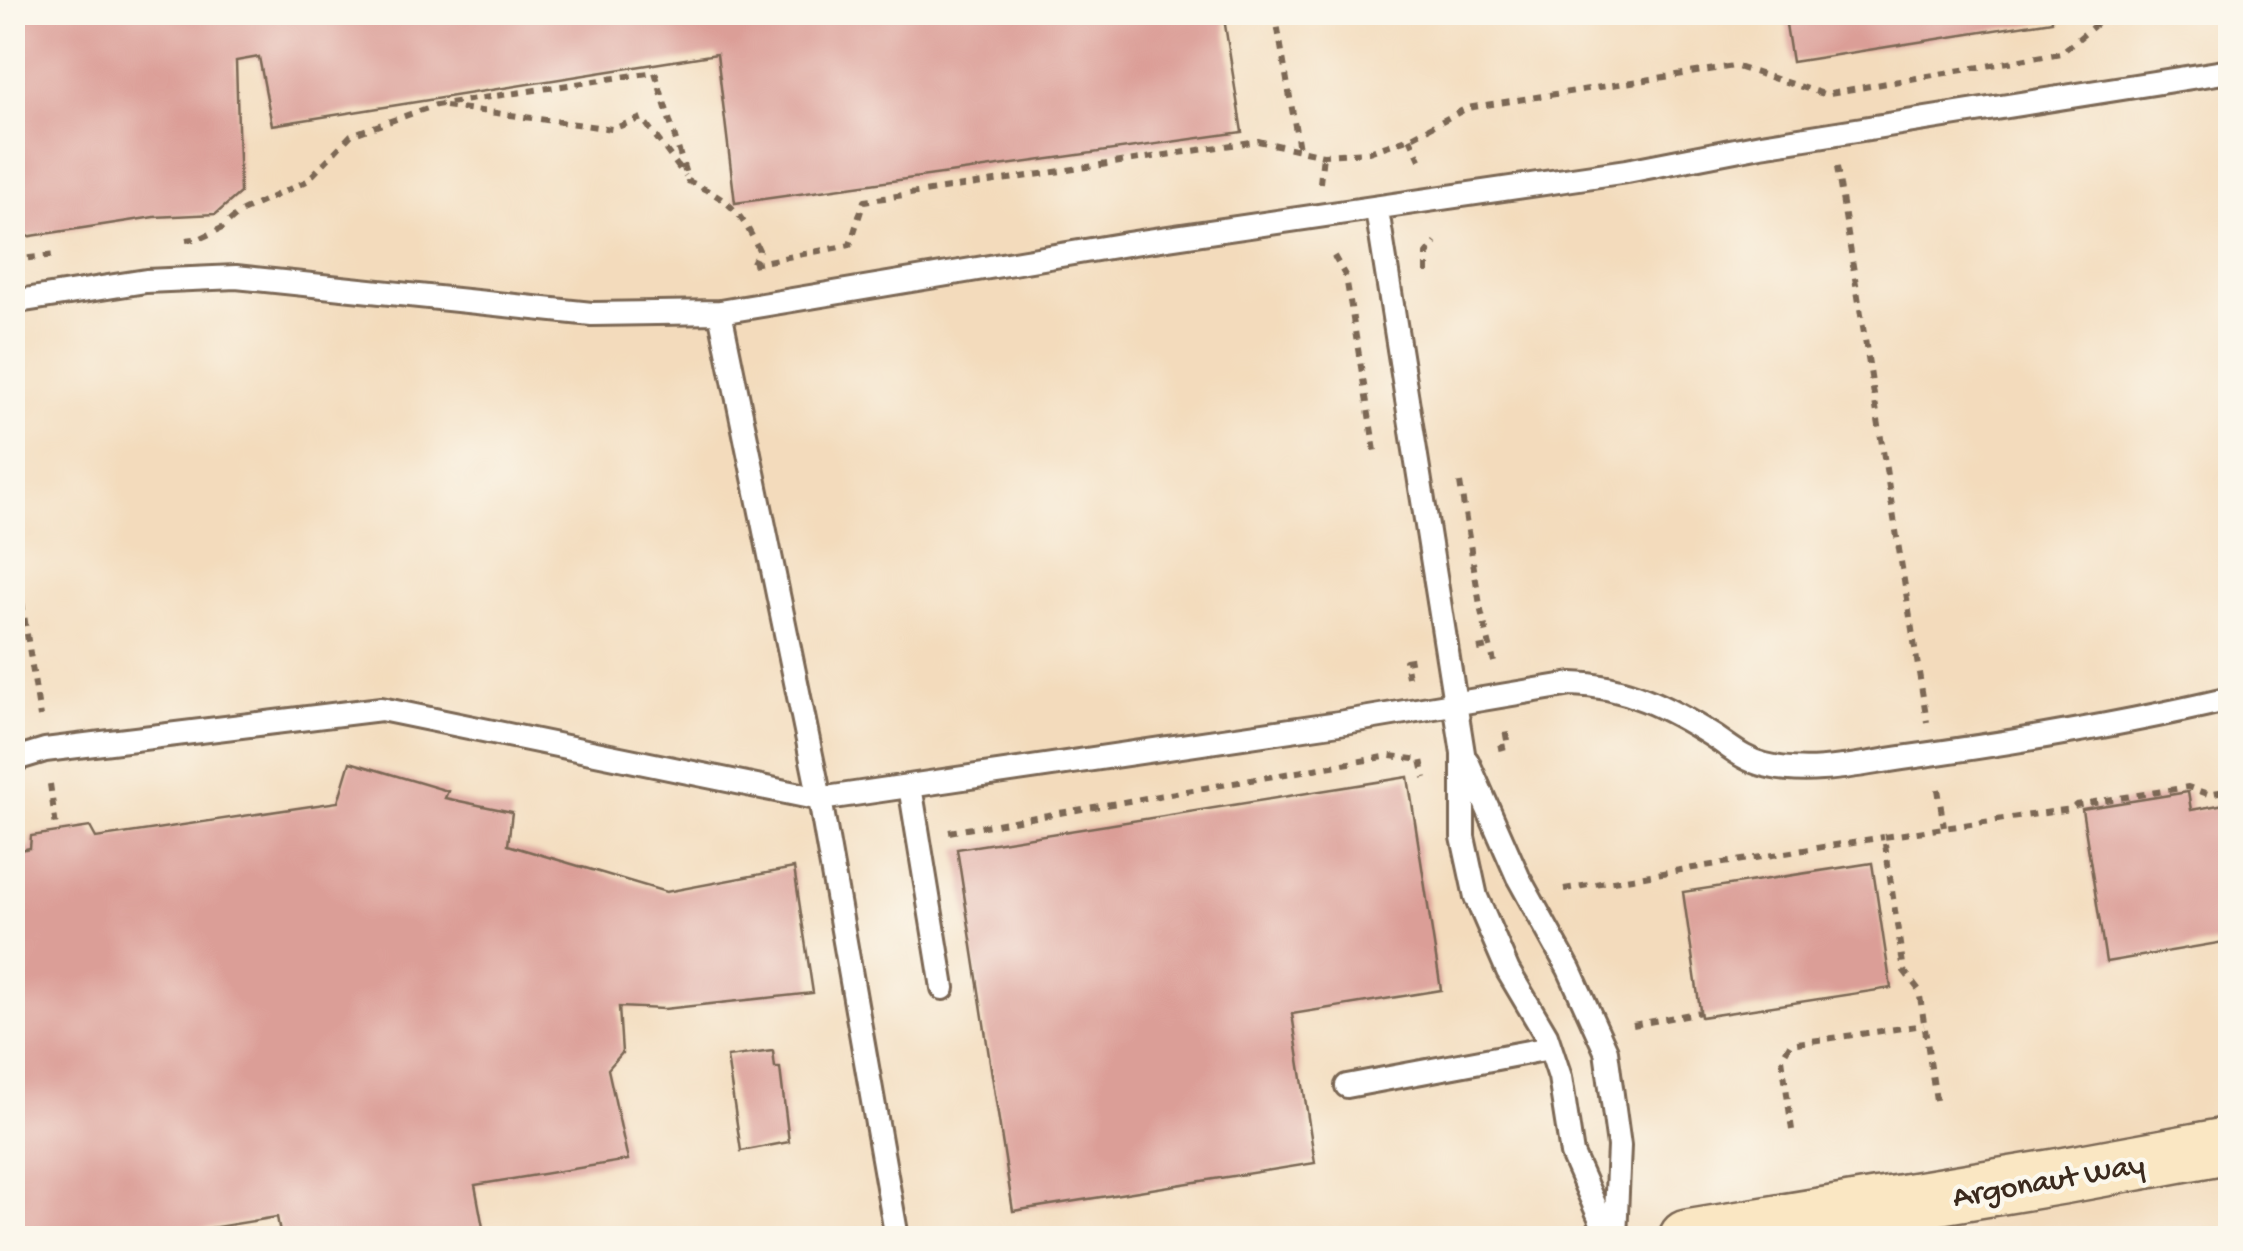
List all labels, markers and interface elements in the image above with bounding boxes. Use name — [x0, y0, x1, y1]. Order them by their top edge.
street label: Argonaut Way — [1950, 1147, 2148, 1219]

